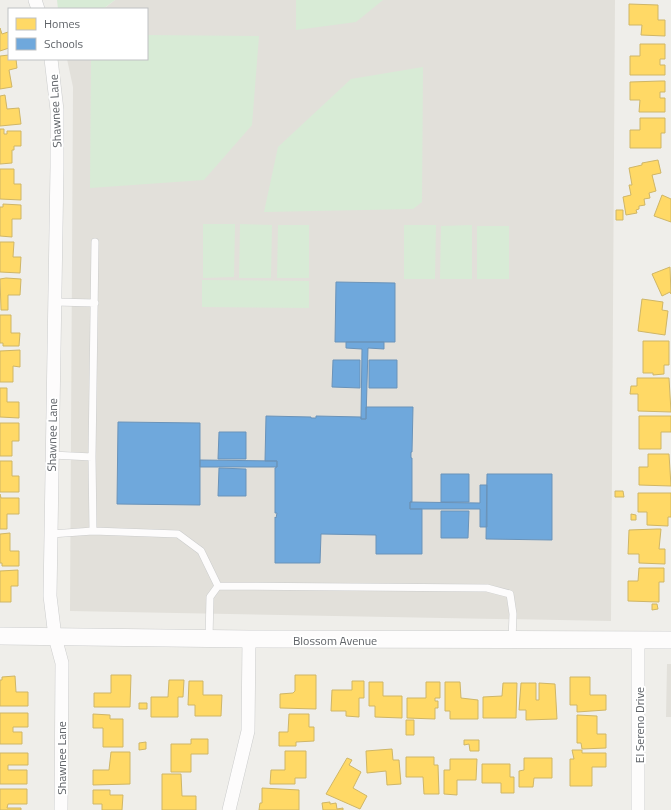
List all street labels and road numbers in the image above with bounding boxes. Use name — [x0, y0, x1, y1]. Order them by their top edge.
street label: Shawnee Lane — [44, 74, 66, 148]
street label: Shawnee Lane — [42, 398, 62, 472]
street label: Blossom Avenue — [293, 631, 377, 650]
street label: El Sereno Drive — [630, 687, 649, 763]
street label: Shawnee Lane — [52, 721, 71, 795]

